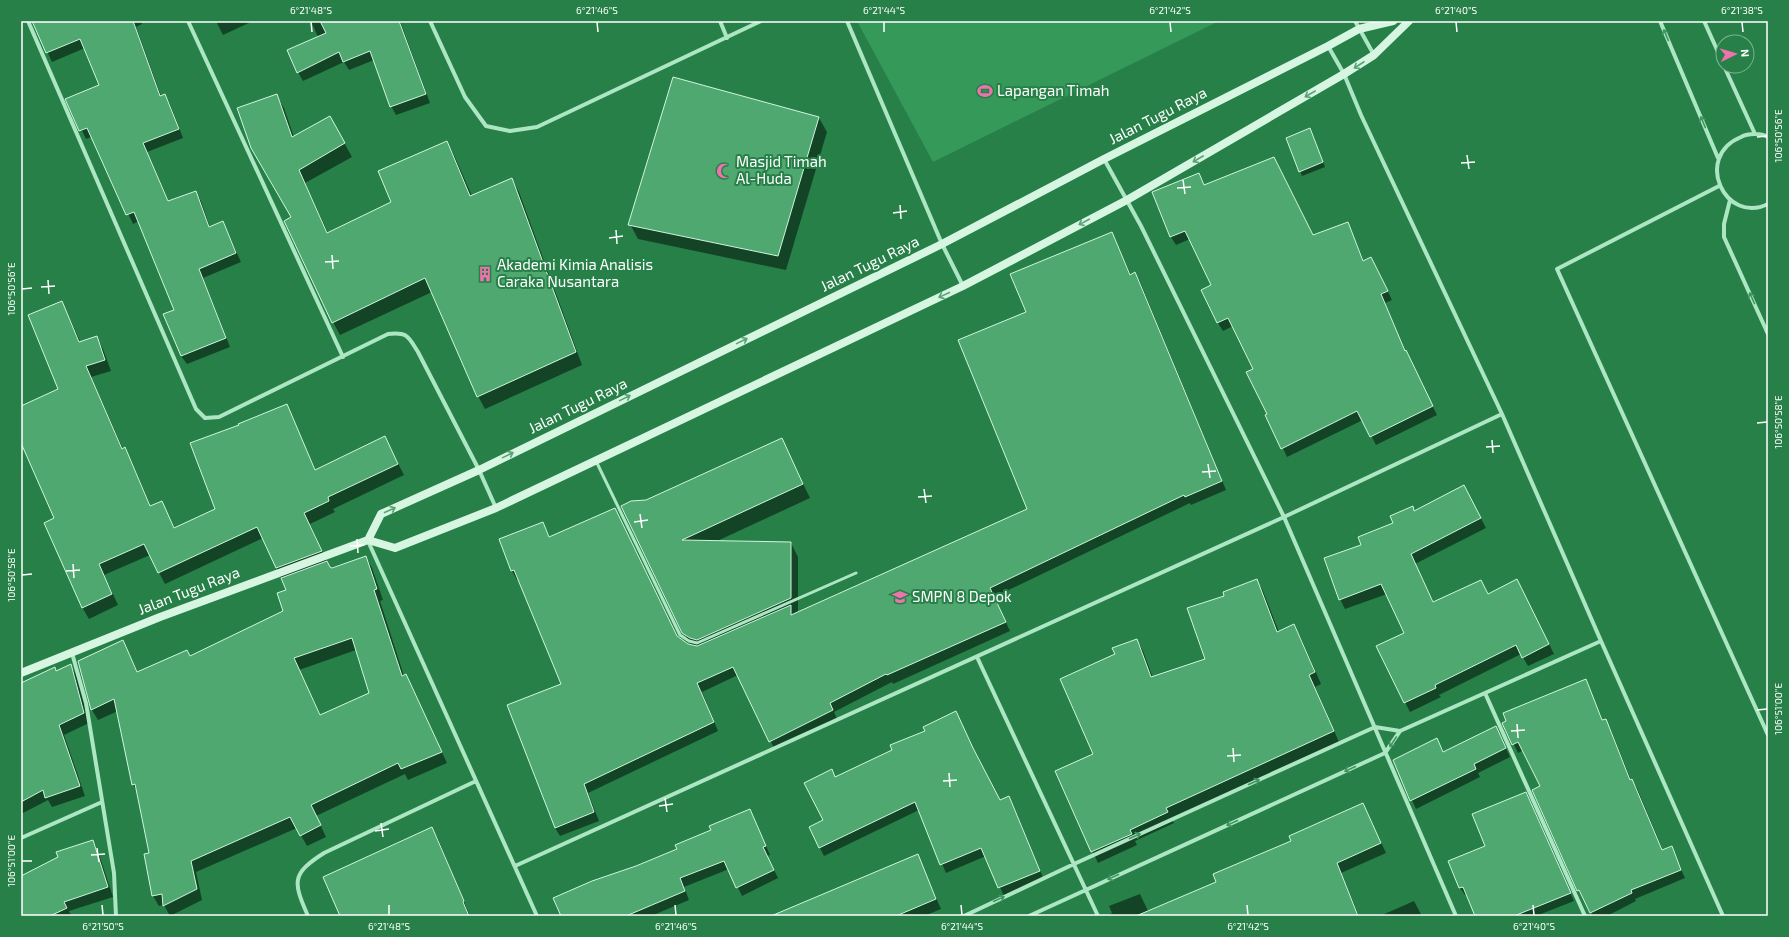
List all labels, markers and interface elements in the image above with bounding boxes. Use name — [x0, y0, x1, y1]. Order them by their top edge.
text: 6°21'48"S — [290, 4, 332, 16]
text: 6°21'46"S — [576, 4, 618, 16]
text: 6°21'44"S — [863, 4, 906, 16]
text: 6°21'42"S — [1149, 4, 1191, 16]
text: 6°21'40"S — [1435, 4, 1477, 16]
text: 6°21'38"S — [1721, 4, 1763, 16]
one-way arrow — [1662, 30, 1669, 42]
north arrow — [1715, 34, 1755, 74]
text: N — [1739, 49, 1752, 58]
one-way arrow — [1354, 61, 1365, 69]
place label: Lapangan Timah — [997, 81, 1109, 99]
sports icon: Lapangan Timah — [976, 82, 994, 100]
street label: Jalan Tugu Raya — [1106, 83, 1210, 148]
one-way arrow — [1304, 90, 1316, 98]
text: 106°50'56"E — [1772, 109, 1784, 163]
one-way arrow — [1699, 116, 1706, 128]
place label: Masjid Timah Al-Huda — [736, 152, 827, 187]
one-way arrow — [1192, 155, 1204, 163]
mosque icon: Masjid Timah Al-Huda — [715, 162, 733, 180]
one-way arrow — [1078, 219, 1090, 226]
street label: Jalan Tugu Raya — [817, 231, 922, 295]
place label: Akademi Kimia Analisis Caraka Nusantara — [497, 255, 653, 290]
text: 106°50'56"E — [5, 262, 17, 316]
building icon: Akademi Kimia Analisis Caraka Nusantara — [476, 265, 494, 283]
one-way arrow — [938, 292, 950, 299]
one-way arrow — [1748, 293, 1755, 305]
one-way arrow — [736, 337, 748, 345]
street label: Jalan Tugu Raya — [525, 373, 630, 437]
one-way arrow — [619, 394, 631, 401]
text: 106°50'58"E — [1772, 395, 1784, 449]
one-way arrow — [502, 451, 514, 458]
one-way arrow — [384, 506, 396, 513]
text: 106°50'58"E — [5, 548, 17, 602]
street label: Jalan Tugu Raya — [135, 562, 242, 618]
place label: SMPN 8 Depok — [912, 587, 1012, 605]
school or university icon: SMPN 8 Depok — [891, 588, 909, 606]
text: 106°51'00"E — [1772, 683, 1784, 735]
one-way arrow — [1388, 736, 1396, 748]
one-way arrow — [1344, 766, 1356, 773]
one-way arrow — [1247, 778, 1259, 785]
one-way arrow — [1226, 820, 1238, 827]
one-way arrow — [1129, 832, 1141, 839]
text: 106°51'00"E — [5, 835, 17, 887]
one-way arrow — [1108, 874, 1120, 881]
one-way arrow — [993, 895, 1005, 902]
text: 6°21'50"S — [82, 920, 124, 932]
text: 6°21'48"S — [368, 920, 410, 932]
text: 6°21'46"S — [655, 920, 697, 932]
text: 6°21'44"S — [941, 920, 984, 932]
text: 6°21'42"S — [1227, 920, 1269, 932]
text: 6°21'40"S — [1513, 920, 1555, 932]

